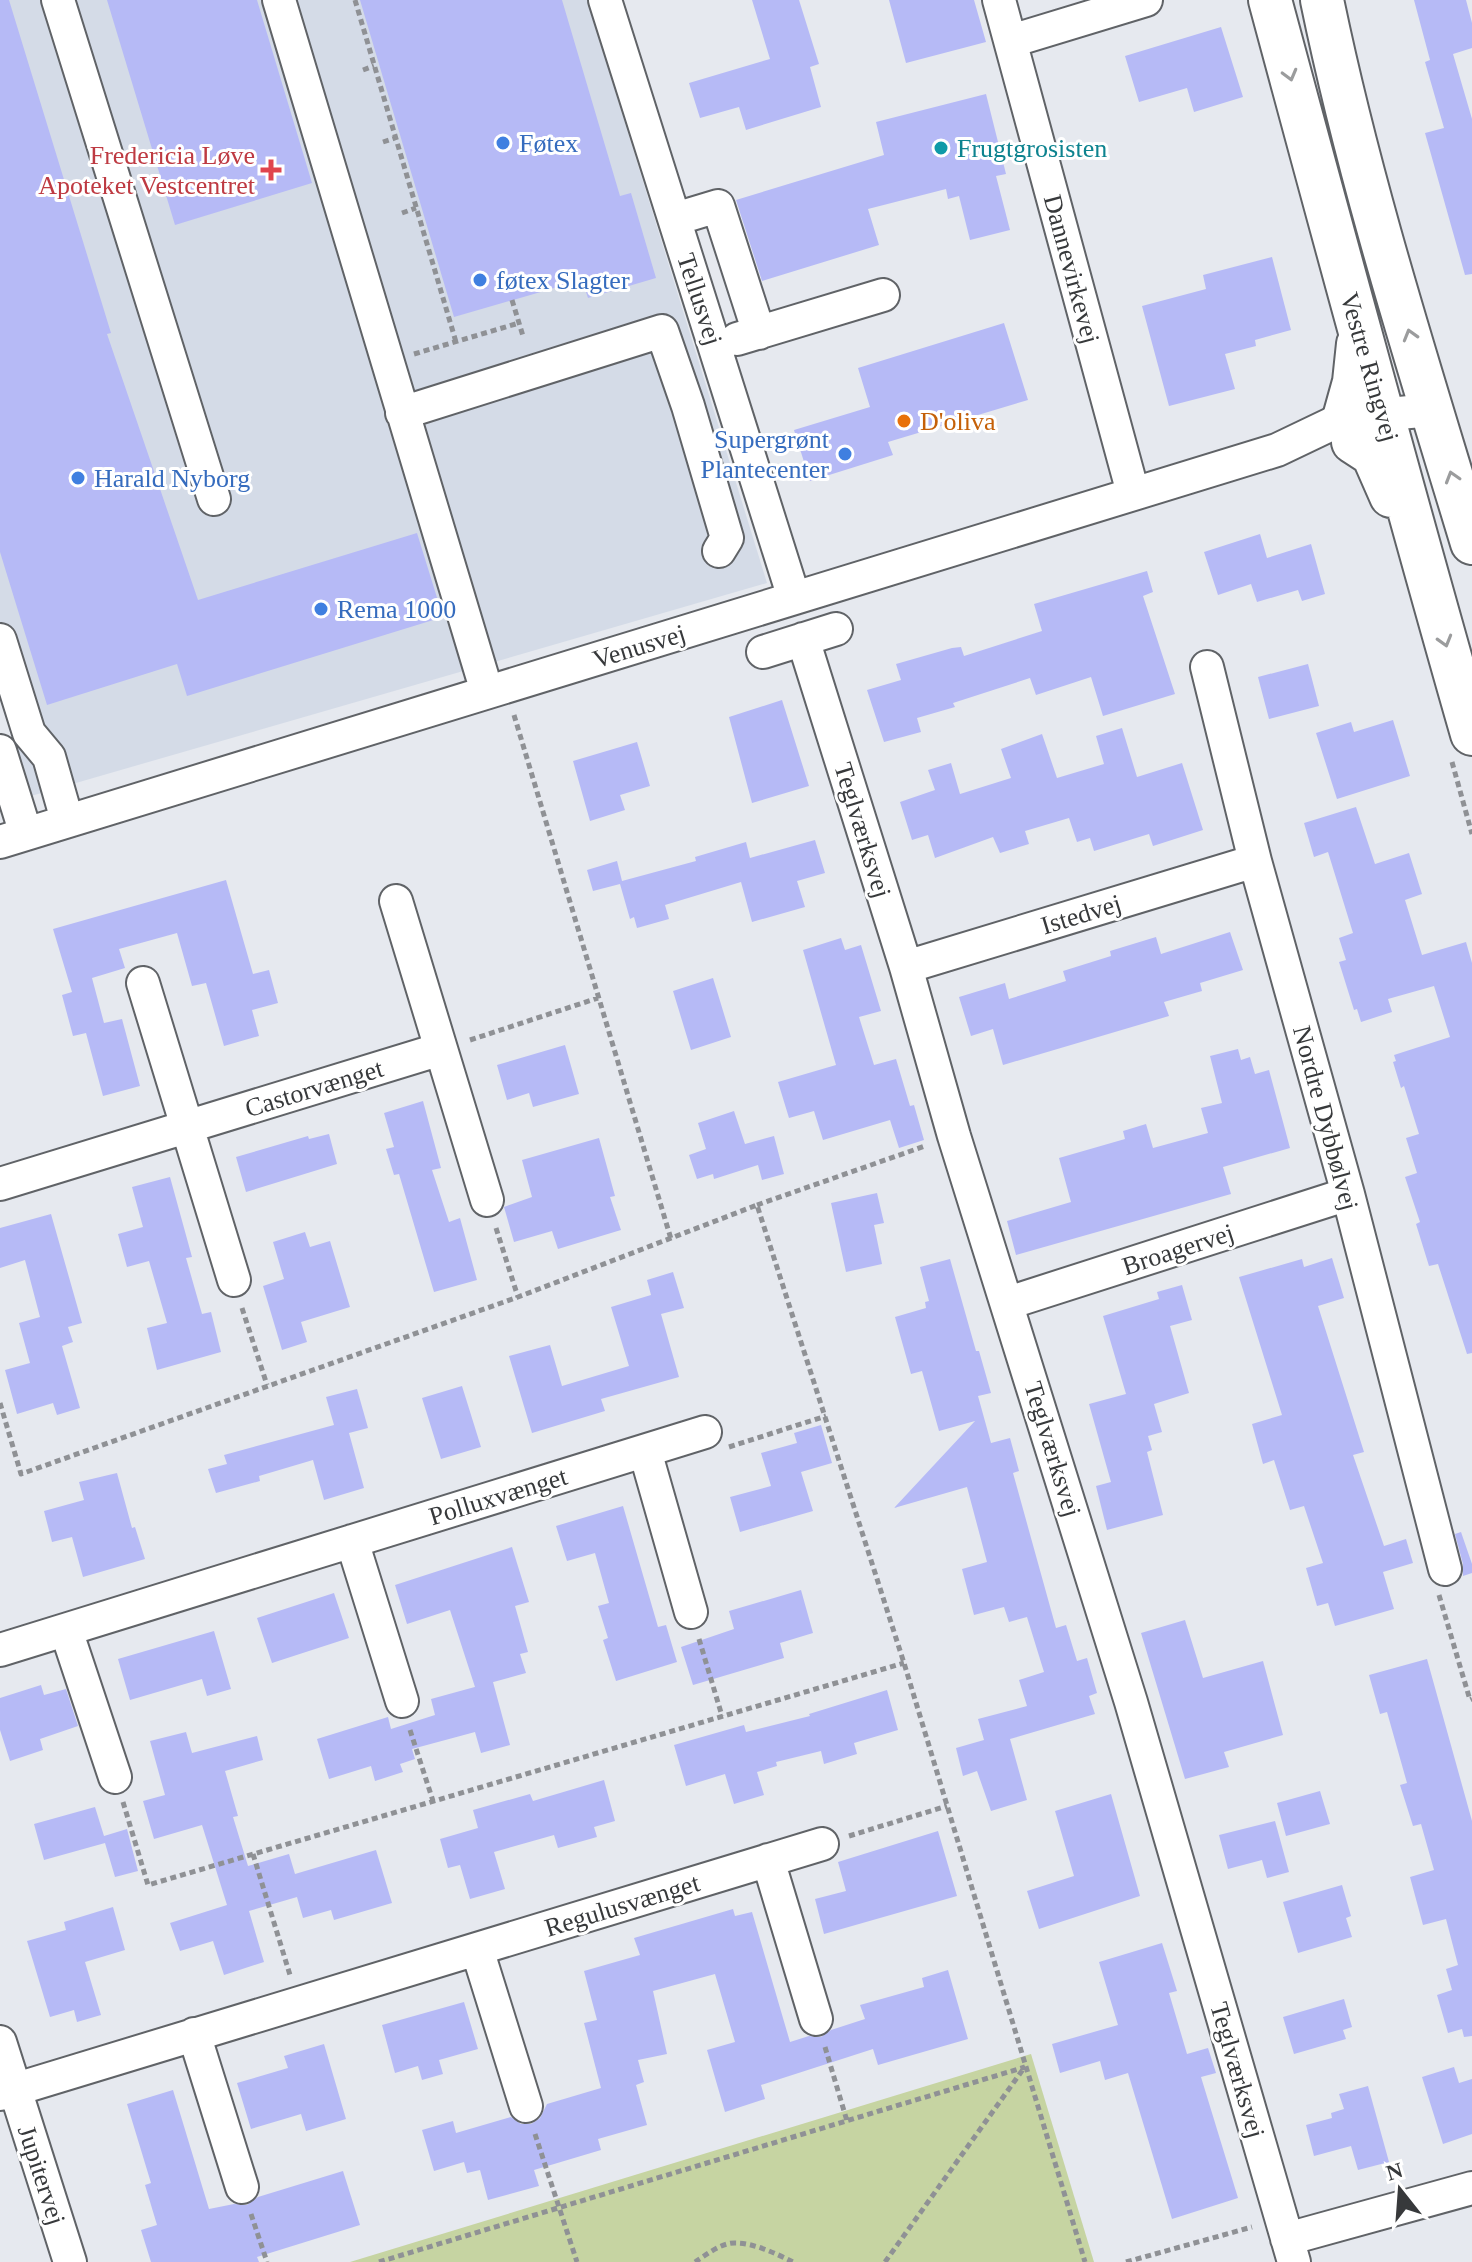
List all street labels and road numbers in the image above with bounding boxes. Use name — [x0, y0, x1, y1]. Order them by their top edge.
street label: Dannevirkevej — [1038, 191, 1105, 347]
street label: Tellusvej — [671, 250, 728, 349]
street label: Vestre Ringvej — [1334, 289, 1405, 445]
street label: Venusvej — [589, 619, 689, 674]
street label: Teglværksvej — [828, 759, 897, 901]
street label: Istedvej — [1038, 889, 1125, 940]
street label: Nordre Dybbølvej — [1287, 1023, 1364, 1214]
street label: Castorvænget — [242, 1053, 387, 1123]
street label: Broagervej — [1119, 1218, 1238, 1281]
street label: Teglværksvej — [1018, 1378, 1087, 1520]
street label: Polluxvænget — [426, 1461, 572, 1531]
street label: Regulusvænget — [541, 1868, 704, 1943]
street label: Teglværksvej — [1204, 1999, 1271, 2141]
street label: Jupitervej — [12, 2122, 71, 2228]

